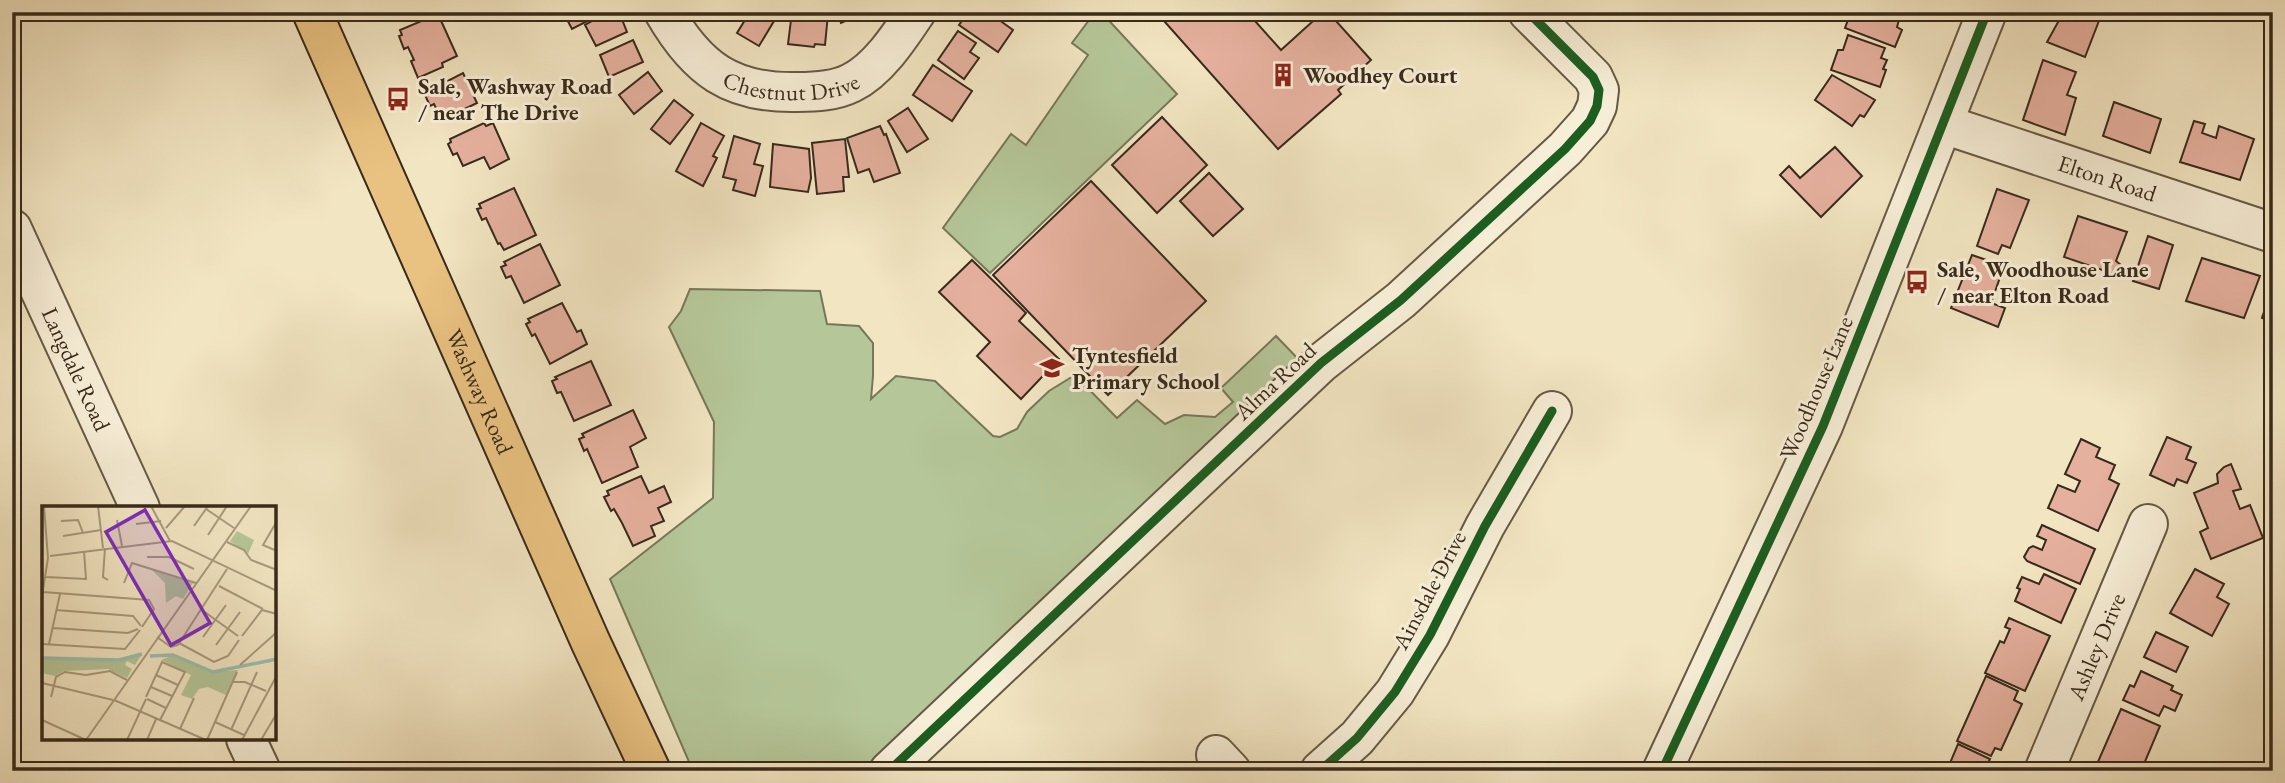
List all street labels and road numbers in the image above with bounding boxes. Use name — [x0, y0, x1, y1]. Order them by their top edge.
street label: Chestnut Drive — [718, 64, 864, 107]
street label: Elton Road — [2054, 148, 2161, 209]
street label: Langdale Road — [35, 302, 118, 436]
street label: Woodhouse Lane — [1772, 312, 1860, 464]
street label: Washway Road — [439, 324, 521, 459]
street label: Alma Road — [1227, 335, 1323, 427]
street label: Ainsdale Drive — [1385, 525, 1473, 655]
street label: Ashley Drive — [2060, 588, 2132, 706]

